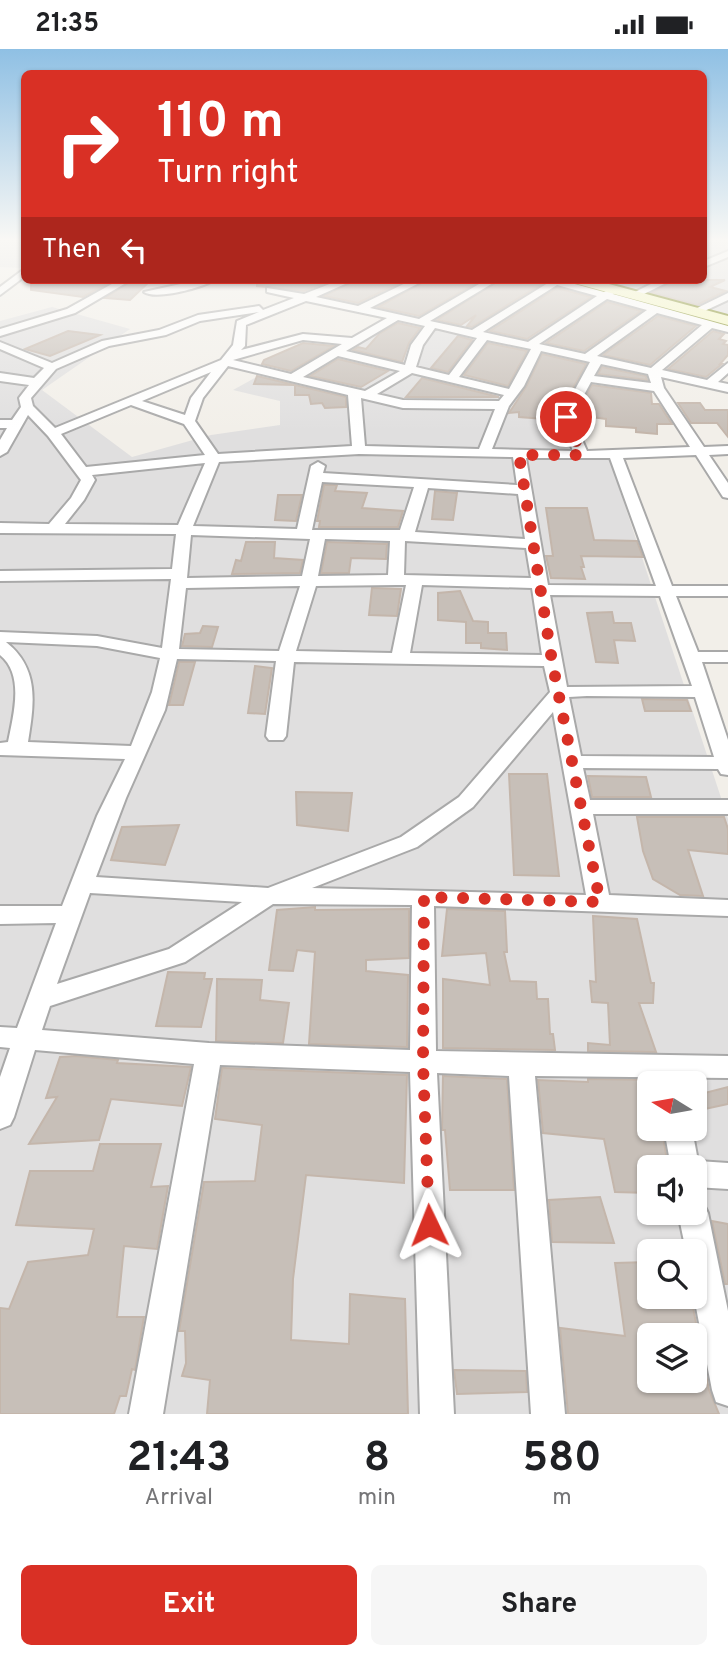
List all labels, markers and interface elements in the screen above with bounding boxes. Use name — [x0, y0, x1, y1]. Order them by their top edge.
text: 21:35 — [35, 8, 99, 41]
text: 110 m — [157, 93, 284, 155]
icon: right — [42, 98, 133, 189]
text: Turn right — [157, 154, 299, 194]
icon: left — [115, 231, 153, 269]
text: Then — [42, 234, 101, 267]
pin — [536, 387, 596, 447]
icon: arrive — [547, 398, 585, 436]
north arrow — [637, 1071, 707, 1141]
map controls — [637, 1071, 707, 1393]
button: sound — [637, 1155, 707, 1225]
position arrow — [392, 1188, 466, 1262]
button: search — [637, 1239, 707, 1309]
button: layers — [637, 1323, 707, 1393]
text: 21:43 — [126, 1433, 231, 1486]
text: 8 — [364, 1433, 390, 1486]
text: 580 — [522, 1433, 602, 1486]
text: Arrival — [145, 1484, 213, 1513]
text: min — [358, 1484, 396, 1513]
text: m — [552, 1484, 572, 1513]
button: Exit — [21, 1565, 357, 1645]
button: Share — [371, 1565, 707, 1645]

